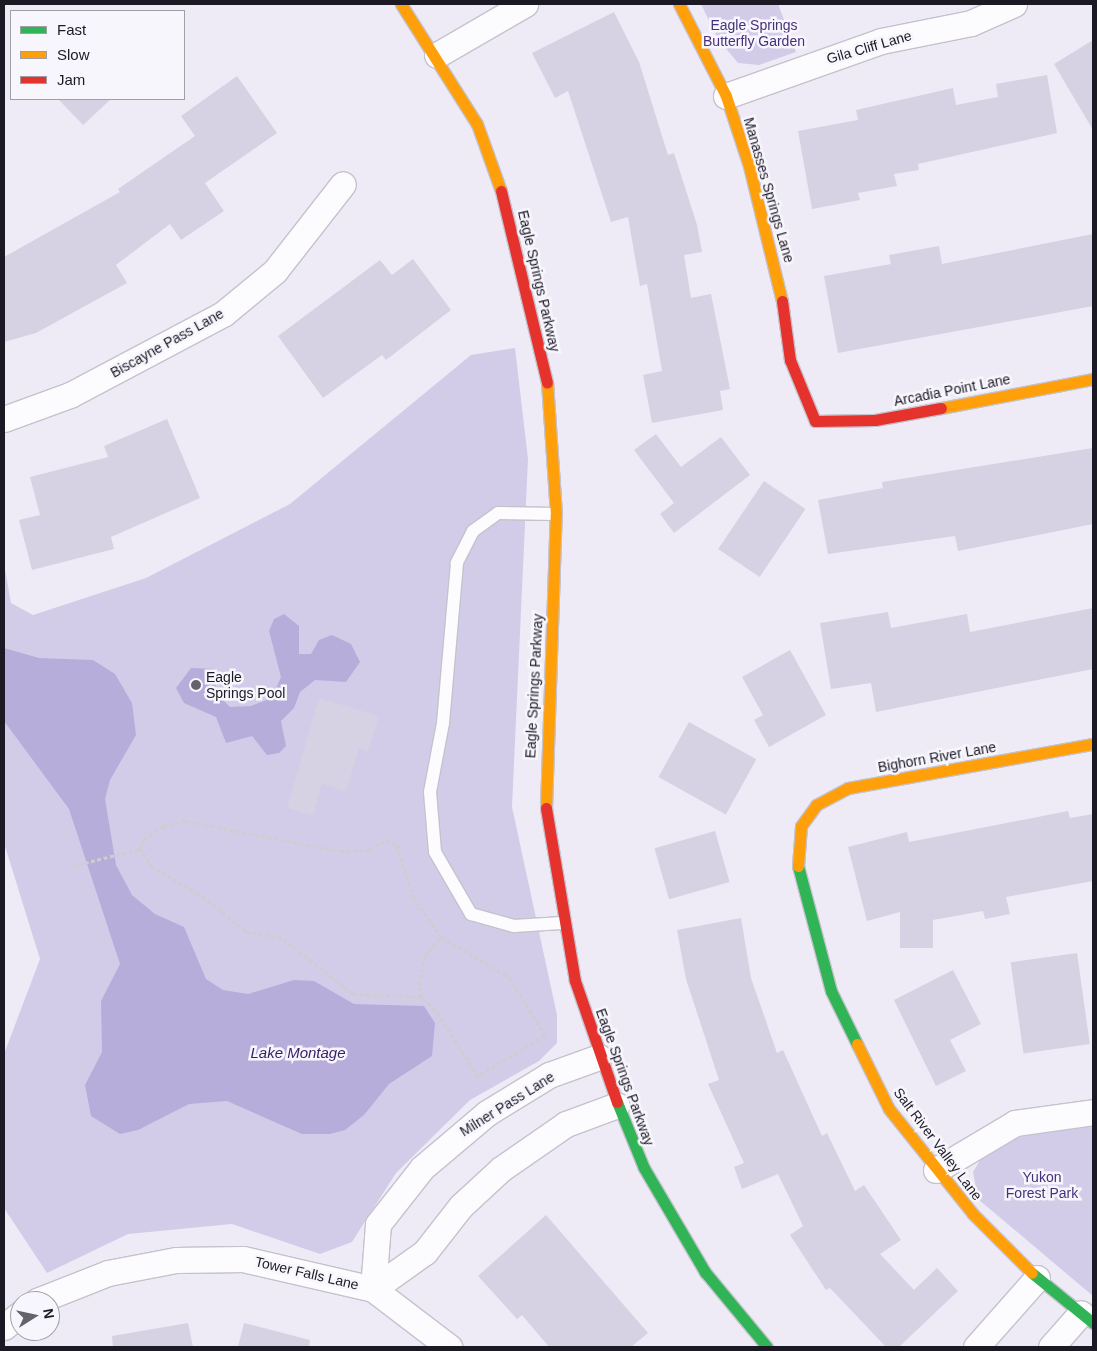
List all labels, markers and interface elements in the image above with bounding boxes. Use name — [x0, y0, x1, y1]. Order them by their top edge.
legend — [10, 10, 185, 100]
park label: Eagle Springs Butterfly Garden — [703, 17, 805, 49]
text: Fast — [57, 21, 86, 38]
street label: Gila Cliff Lane — [825, 27, 913, 67]
text: Slow — [57, 46, 90, 63]
text: Jam — [57, 71, 85, 88]
street label: Manasses Springs Lane — [740, 115, 798, 265]
street label: Eagle Springs Parkway — [515, 209, 563, 353]
street label: Biscayne Pass Lane — [107, 305, 227, 381]
street label: Arcadia Point Lane — [892, 370, 1012, 410]
street label: Eagle Springs Parkway — [522, 613, 546, 759]
place label: Eagle Springs Pool — [206, 669, 285, 702]
marker: Eagle Springs Pool — [190, 679, 202, 691]
street label: Bighorn River Lane — [877, 738, 997, 776]
street label: Eagle Springs Parkway — [592, 1006, 658, 1148]
water label: Lake Montage — [250, 1044, 346, 1062]
street label: Milner Pass Lane — [457, 1068, 557, 1140]
street label: Salt River Valley Lane — [890, 1084, 986, 1204]
park label: Yukon Forest Park — [1006, 1169, 1078, 1202]
street label: Tower Falls Lane — [254, 1253, 360, 1293]
north arrow — [10, 1291, 60, 1341]
text: N — [40, 1307, 58, 1320]

